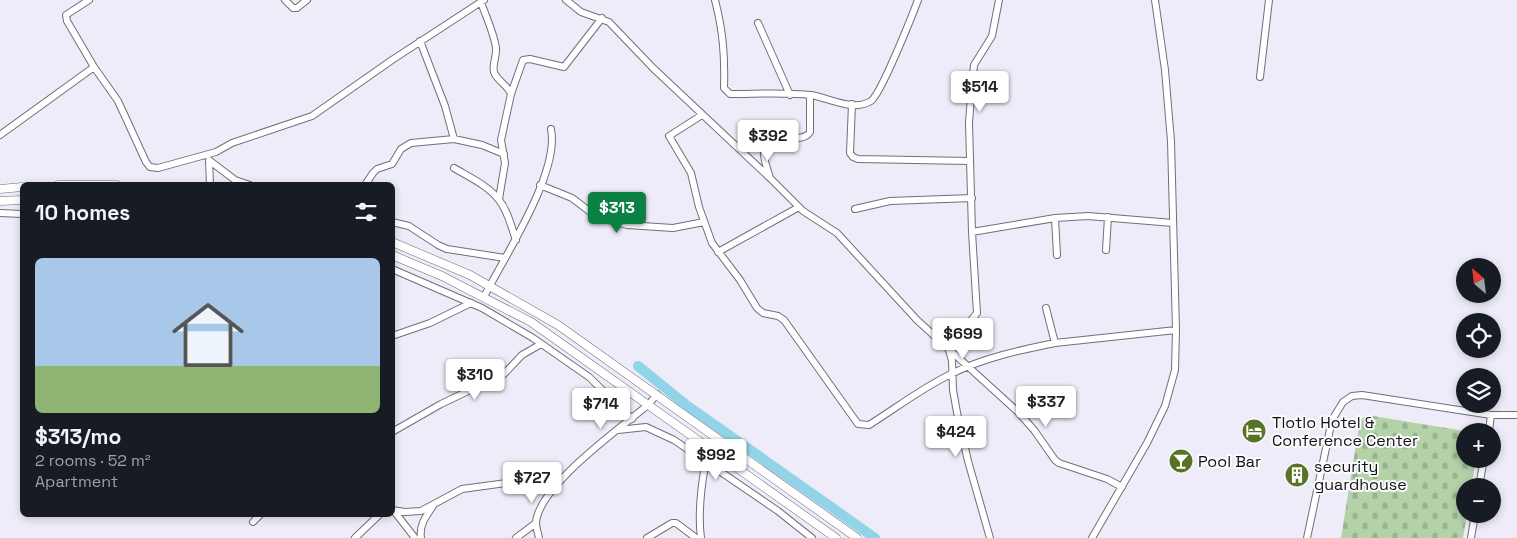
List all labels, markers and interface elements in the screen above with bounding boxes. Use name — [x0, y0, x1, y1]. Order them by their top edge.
pin: $514 — [950, 70, 1010, 113]
text: $514 — [962, 76, 998, 97]
pin: $392 — [738, 120, 798, 162]
text: $392 — [749, 125, 787, 146]
pin: $313 — [587, 192, 647, 234]
text: $313 — [599, 197, 635, 218]
icon: filters — [352, 198, 380, 226]
text: 10 homes — [35, 199, 130, 226]
north arrow — [1456, 258, 1501, 302]
map controls — [1456, 258, 1501, 523]
icon: home — [163, 290, 253, 380]
button: locate — [1456, 313, 1501, 358]
pin: $699 — [933, 318, 993, 360]
text: $699 — [943, 323, 983, 344]
pin: $310 — [445, 358, 505, 401]
text: $310 — [457, 364, 493, 385]
button: layers — [1456, 368, 1501, 413]
pin: $337 — [1016, 386, 1076, 428]
pin: $714 — [571, 388, 631, 430]
text: $337 — [1027, 391, 1065, 412]
text: $714 — [583, 393, 619, 414]
place label: Tlotlo Hotel & Conference Center — [1272, 412, 1418, 451]
pin: $424 — [926, 416, 986, 458]
hotel icon: Tlotlo Hotel & Conference Center — [1241, 418, 1267, 444]
text: $424 — [936, 421, 976, 442]
text: $313/mo — [35, 423, 121, 450]
button: + — [1456, 423, 1501, 468]
pin: $992 — [686, 438, 746, 481]
text: $992 — [697, 444, 735, 465]
bar icon: Pool Bar — [1168, 448, 1194, 474]
text: 2 rooms · 52 m² — [35, 450, 151, 471]
place label: Pool Bar — [1198, 451, 1261, 472]
place label: security guardhouse — [1314, 456, 1407, 495]
pin: $727 — [502, 462, 562, 504]
building icon: security guardhouse — [1284, 462, 1310, 488]
text: $727 — [514, 467, 550, 488]
text: Apartment — [35, 471, 118, 492]
button: − — [1456, 478, 1501, 523]

